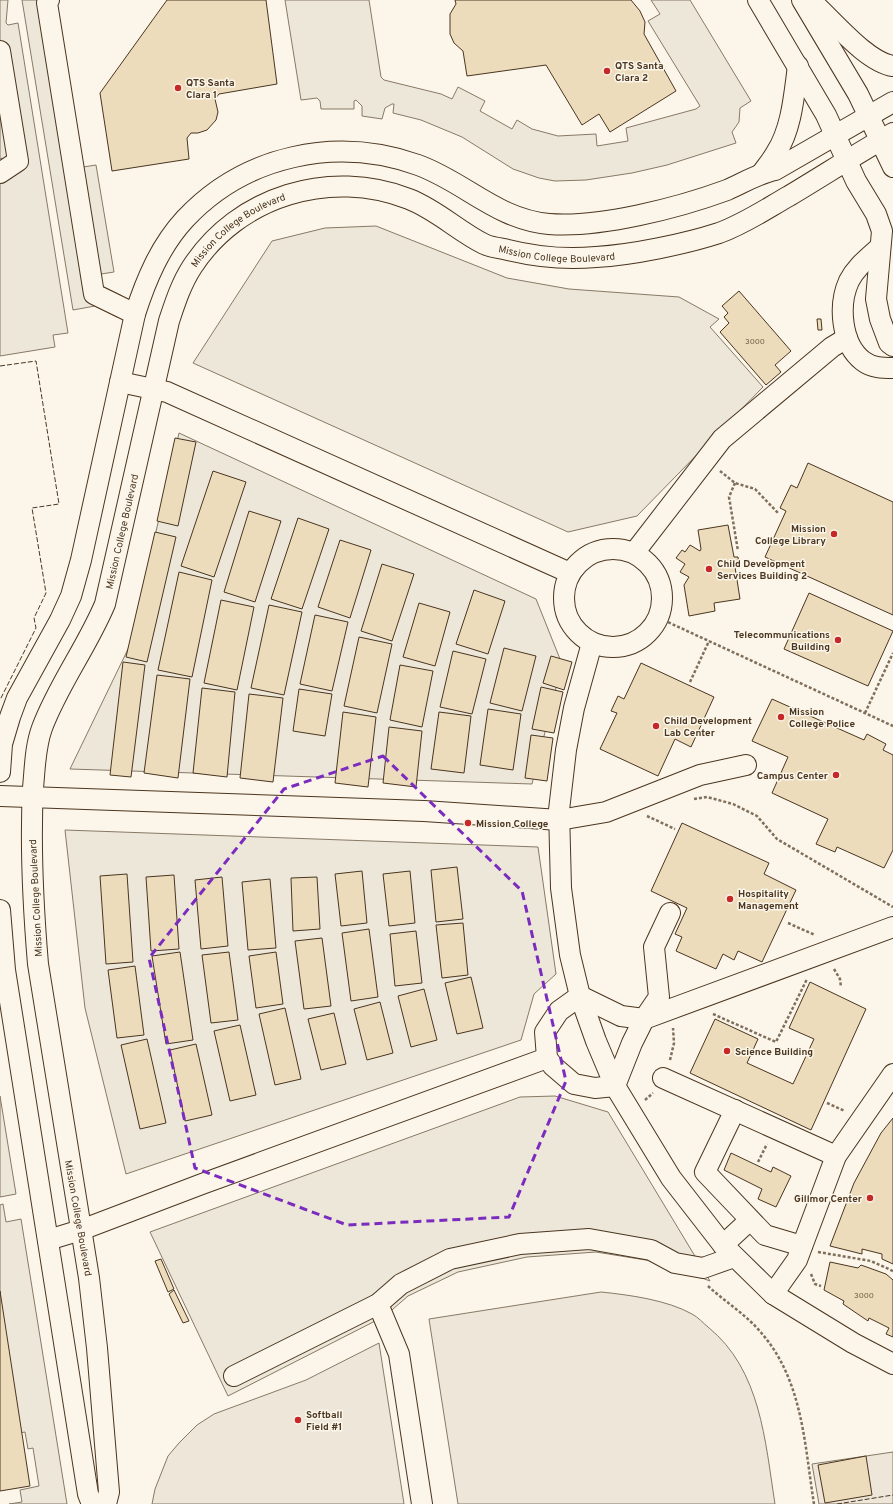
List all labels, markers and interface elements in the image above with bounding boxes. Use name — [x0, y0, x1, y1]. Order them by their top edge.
place label: QTS Santa Clara 2 — [615, 60, 664, 85]
marker: QTS Santa Clara 2 — [602, 66, 612, 76]
place label: QTS Santa Clara 1 — [186, 77, 235, 102]
marker: QTS Santa Clara 1 — [173, 83, 183, 93]
street label: Mission College Boulevard — [189, 191, 287, 270]
street label: Mission College Boulevard — [497, 243, 616, 266]
house number: 3000 — [745, 337, 765, 347]
street label: Mission College Boulevard — [104, 473, 142, 591]
place label: Mission College Library — [755, 523, 826, 548]
marker: Mission College Library — [829, 529, 839, 539]
place label: Child Development Services Building 2 — [717, 558, 807, 583]
marker: Child Development Services Building 2 — [704, 564, 714, 574]
place label: Telecommunications Building — [734, 629, 830, 654]
marker: Telecommunications Building — [833, 635, 843, 645]
place label: Mission College Police — [789, 706, 855, 731]
marker: Mission College Police — [776, 712, 786, 722]
place label: Child Development Lab Center — [664, 715, 752, 740]
marker: Child Development Lab Center — [651, 721, 661, 731]
place label: Campus Center — [757, 770, 829, 783]
marker: Campus Center — [831, 770, 841, 780]
marker: Mission College — [463, 818, 473, 828]
place label: Mission College — [476, 818, 549, 831]
street label: Mission College Boulevard — [27, 839, 46, 957]
place label: Hospitality Management — [738, 888, 799, 913]
marker: Hospitality Management — [725, 894, 735, 904]
marker: Science Building — [722, 1046, 732, 1056]
place label: Science Building — [735, 1046, 813, 1059]
street label: Mission College Boulevard — [61, 1159, 94, 1277]
place label: Gillmor Center — [794, 1193, 863, 1206]
marker: Gillmor Center — [865, 1193, 875, 1203]
house number: 3000 — [854, 1291, 874, 1301]
place label: Softball Field #1 — [306, 1409, 342, 1434]
marker: Softball Field #1 — [293, 1415, 303, 1425]

